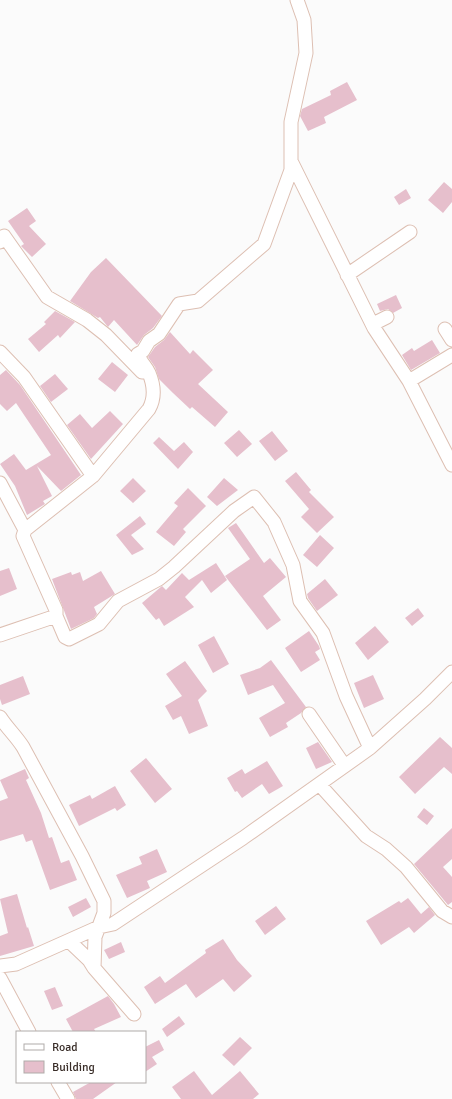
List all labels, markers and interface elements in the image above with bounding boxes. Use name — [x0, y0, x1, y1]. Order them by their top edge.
legend — [16, 1031, 146, 1083]
text: Road — [52, 1040, 78, 1055]
text: Building — [52, 1060, 95, 1075]

